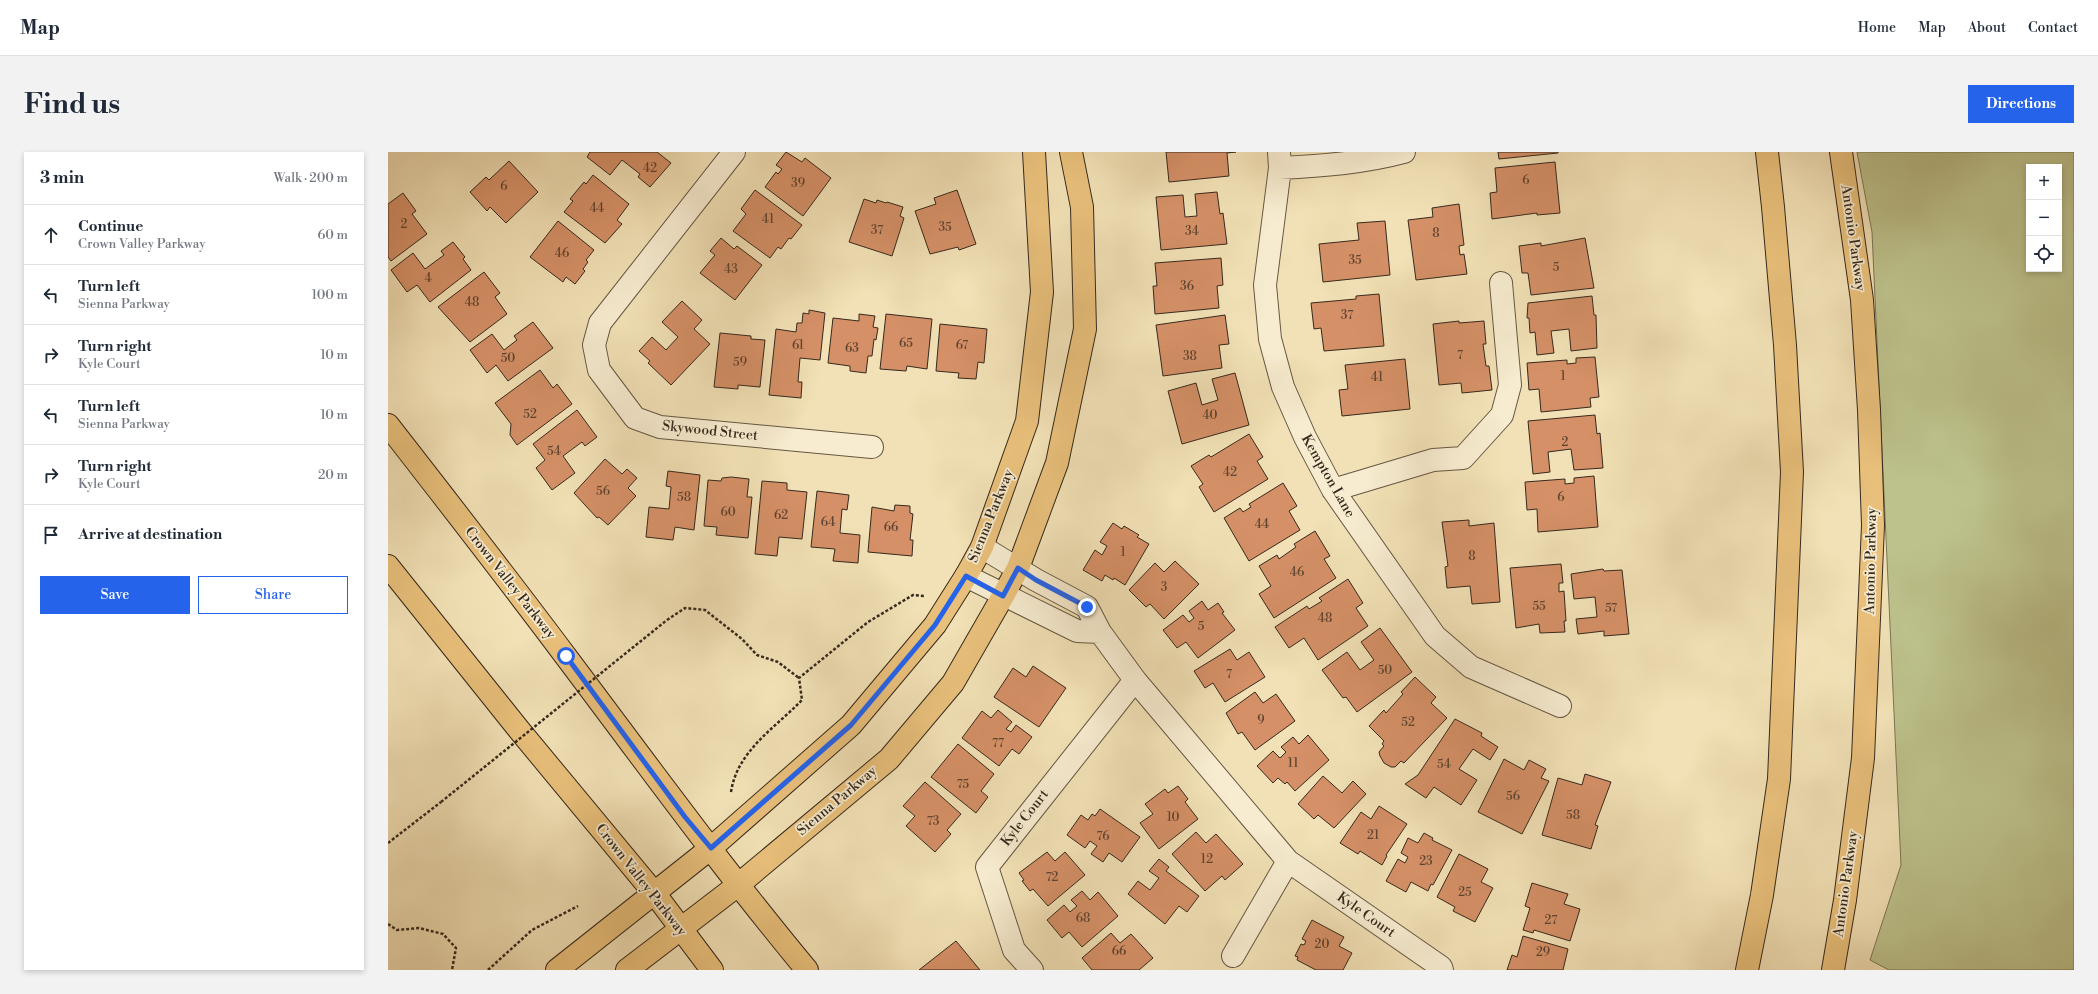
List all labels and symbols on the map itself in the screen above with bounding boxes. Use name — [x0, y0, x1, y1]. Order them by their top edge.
house number: 42 — [643, 161, 657, 176]
house number: 6 — [1522, 173, 1530, 188]
house number: 39 — [791, 176, 805, 191]
house number: 6 — [500, 179, 508, 194]
street label: Antonio Parkway — [1837, 183, 1869, 292]
house number: 44 — [590, 201, 604, 216]
house number: 41 — [762, 212, 775, 227]
house number: 2 — [401, 217, 408, 232]
house number: 35 — [938, 220, 952, 235]
house number: 37 — [871, 223, 883, 238]
house number: 34 — [1185, 224, 1199, 239]
house number: 8 — [1432, 226, 1440, 241]
house number: 46 — [555, 246, 569, 261]
house number: 35 — [1348, 253, 1362, 268]
house number: 5 — [1553, 260, 1560, 275]
house number: 43 — [724, 262, 738, 277]
house number: 4 — [424, 271, 432, 286]
house number: 36 — [1180, 279, 1194, 294]
house number: 48 — [465, 295, 479, 310]
house number: 37 — [1341, 308, 1353, 323]
house number: 65 — [899, 336, 913, 351]
house number: 61 — [792, 338, 805, 353]
house number: 67 — [956, 338, 968, 353]
house number: 63 — [845, 341, 859, 356]
house number: 7 — [1457, 348, 1463, 363]
house number: 38 — [1183, 349, 1197, 364]
house number: 50 — [501, 351, 515, 366]
house number: 59 — [733, 355, 747, 370]
house number: 1 — [1560, 369, 1566, 384]
house number: 41 — [1371, 370, 1384, 385]
house number: 52 — [523, 407, 537, 422]
house number: 40 — [1202, 408, 1218, 423]
street label: Skywood Street — [661, 417, 759, 445]
street label: Kempton Lane — [1297, 431, 1359, 521]
house number: 2 — [1562, 435, 1569, 450]
house number: 54 — [547, 444, 561, 459]
house number: 42 — [1223, 465, 1237, 480]
street label: Sienna Parkway — [964, 467, 1018, 565]
house number: 56 — [596, 484, 610, 499]
house number: 58 — [677, 490, 691, 505]
house number: 6 — [1557, 490, 1565, 505]
house number: 60 — [720, 505, 736, 520]
street label: Antonio Parkway — [1861, 507, 1881, 616]
house number: 62 — [774, 508, 788, 523]
house number: 64 — [821, 515, 835, 530]
house number: 44 — [1255, 517, 1269, 532]
house number: 66 — [884, 520, 898, 535]
street label: Crown Valley Parkway — [461, 523, 560, 643]
house number: 1 — [1120, 545, 1126, 560]
house number: 8 — [1468, 549, 1476, 564]
house number: 46 — [1290, 565, 1304, 580]
house number: 3 — [1161, 580, 1168, 595]
route end — [1078, 598, 1096, 616]
house number: 55 — [1532, 599, 1546, 614]
house number: 57 — [1605, 601, 1617, 616]
house number: 48 — [1318, 611, 1332, 626]
house number: 5 — [1198, 619, 1205, 634]
route start — [557, 647, 575, 665]
house number: 50 — [1378, 663, 1392, 678]
house number: 7 — [1226, 667, 1232, 682]
house number: 9 — [1257, 713, 1265, 728]
house number: 52 — [1401, 715, 1415, 730]
house number: 77 — [992, 736, 1004, 751]
house number: 11 — [1288, 756, 1299, 771]
house number: 54 — [1437, 757, 1451, 772]
street label: Sienna Parkway — [793, 762, 881, 840]
house number: 75 — [957, 777, 970, 792]
street label: Kyle Court — [997, 786, 1053, 850]
house number: 56 — [1506, 789, 1520, 804]
house number: 58 — [1566, 808, 1580, 823]
house number: 10 — [1167, 810, 1179, 825]
house number: 73 — [927, 814, 940, 829]
street label: Crown Valley Parkway — [592, 820, 691, 940]
house number: 21 — [1367, 828, 1380, 843]
house number: 76 — [1097, 829, 1109, 844]
street label: Antonio Parkway — [1830, 830, 1862, 939]
house number: 12 — [1201, 852, 1213, 867]
house number: 23 — [1419, 854, 1433, 869]
house number: 72 — [1046, 870, 1059, 885]
house number: 25 — [1458, 885, 1472, 900]
street label: Kyle Court — [1333, 888, 1399, 942]
house number: 68 — [1076, 911, 1090, 926]
house number: 27 — [1545, 913, 1557, 928]
house number: 20 — [1315, 937, 1329, 952]
house number: 66 — [1112, 944, 1126, 959]
house number: 29 — [1536, 945, 1550, 960]

